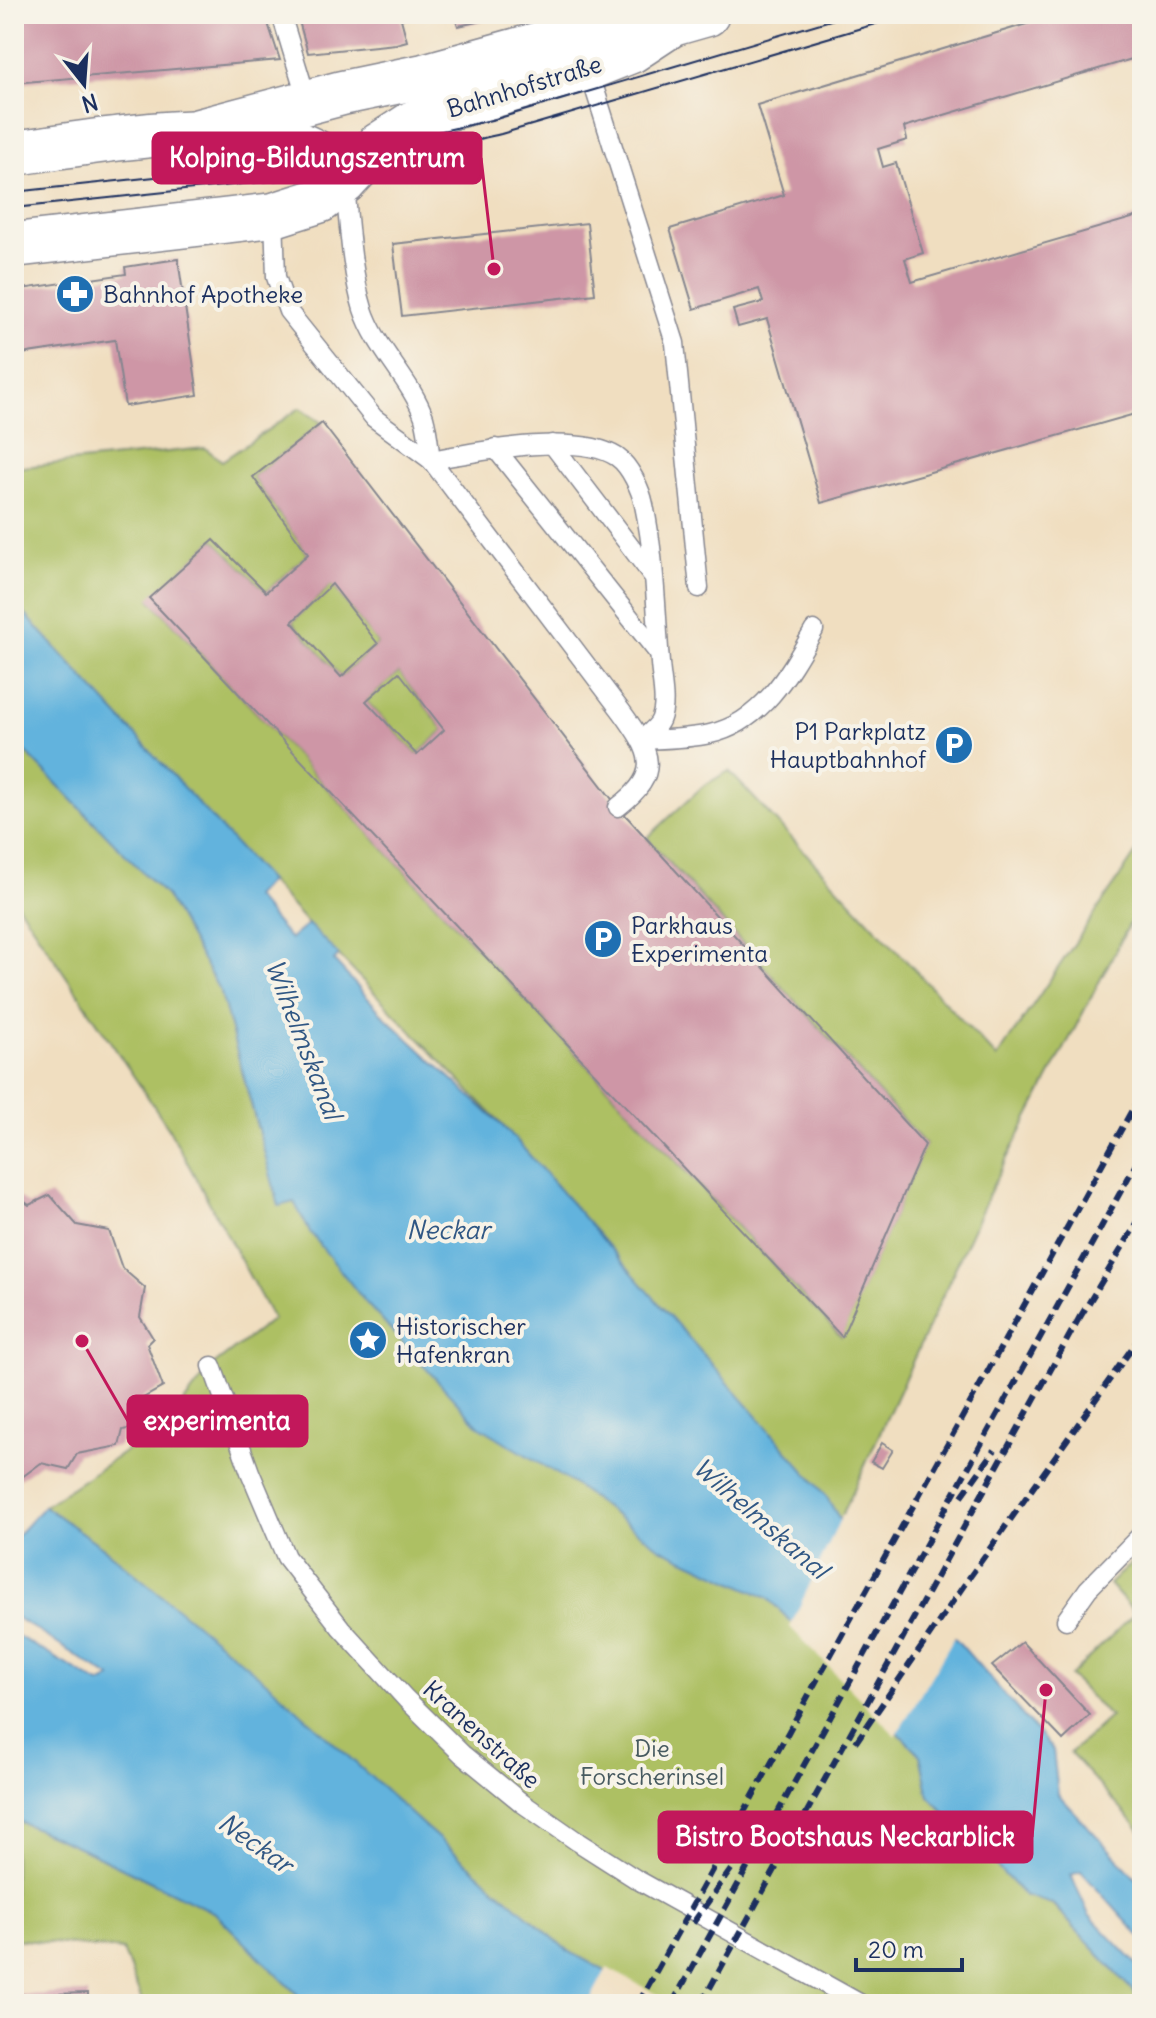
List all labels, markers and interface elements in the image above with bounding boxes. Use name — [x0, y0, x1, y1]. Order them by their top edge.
north arrow — [44, 44, 124, 124]
street label: Bahnhofstraße — [443, 48, 605, 124]
text: N — [78, 88, 101, 119]
callout: Kolping-Bildungszentrum — [153, 133, 481, 183]
text: Kolping-Bildungszentrum — [169, 141, 465, 174]
pharmacy icon: Bahnhof Apotheke — [54, 273, 96, 315]
place label: Bahnhof Apotheke — [103, 279, 303, 309]
place label: P1 Parkplatz Hauptbahnhof — [770, 716, 927, 774]
parking icon: P1 Parkplatz Hauptbahnhof — [933, 724, 975, 766]
place label: Parkhaus Experimenta — [631, 910, 768, 968]
parking icon: Parkhaus Experimenta — [582, 918, 624, 960]
water label: Wilhelmskanal — [258, 954, 351, 1126]
water label: Neckar — [406, 1213, 493, 1246]
place label: Historischer Hafenkran — [396, 1311, 526, 1369]
place icon: Historischer Hafenkran — [347, 1319, 389, 1361]
callout: experimenta — [128, 1396, 307, 1446]
text: experimenta — [143, 1404, 291, 1437]
water label: Wilhelmskanal — [687, 1450, 838, 1588]
street label: Kranenstraße — [417, 1674, 547, 1794]
park label: Die Forscherinsel — [580, 1733, 724, 1791]
water label: Neckar — [212, 1806, 302, 1882]
callout: Bistro Bootshaus Neckarblick — [659, 1812, 1032, 1862]
text: Bistro Bootshaus Neckarblick — [675, 1820, 1015, 1853]
scale bar — [856, 1922, 962, 1972]
text: 20 m — [868, 1934, 924, 1964]

